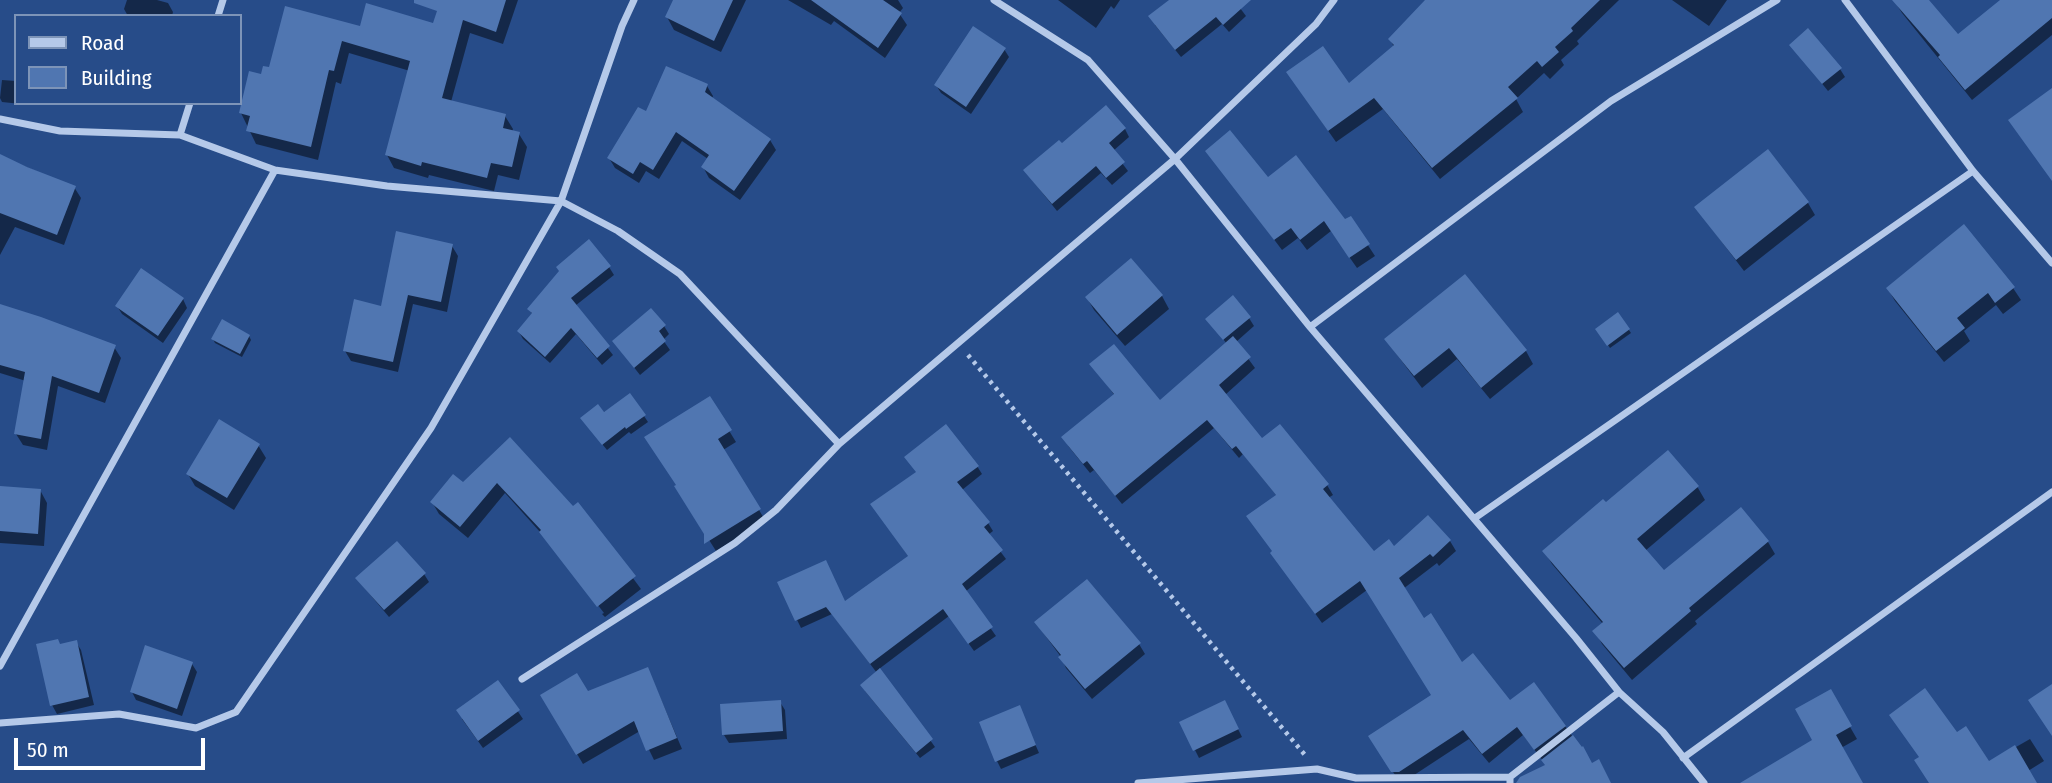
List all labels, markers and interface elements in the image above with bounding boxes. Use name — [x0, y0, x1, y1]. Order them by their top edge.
legend — [14, 14, 242, 105]
text: Road — [81, 30, 125, 56]
text: Building — [81, 65, 152, 91]
scale bar — [18, 724, 208, 768]
text: 50 m — [27, 737, 69, 763]

